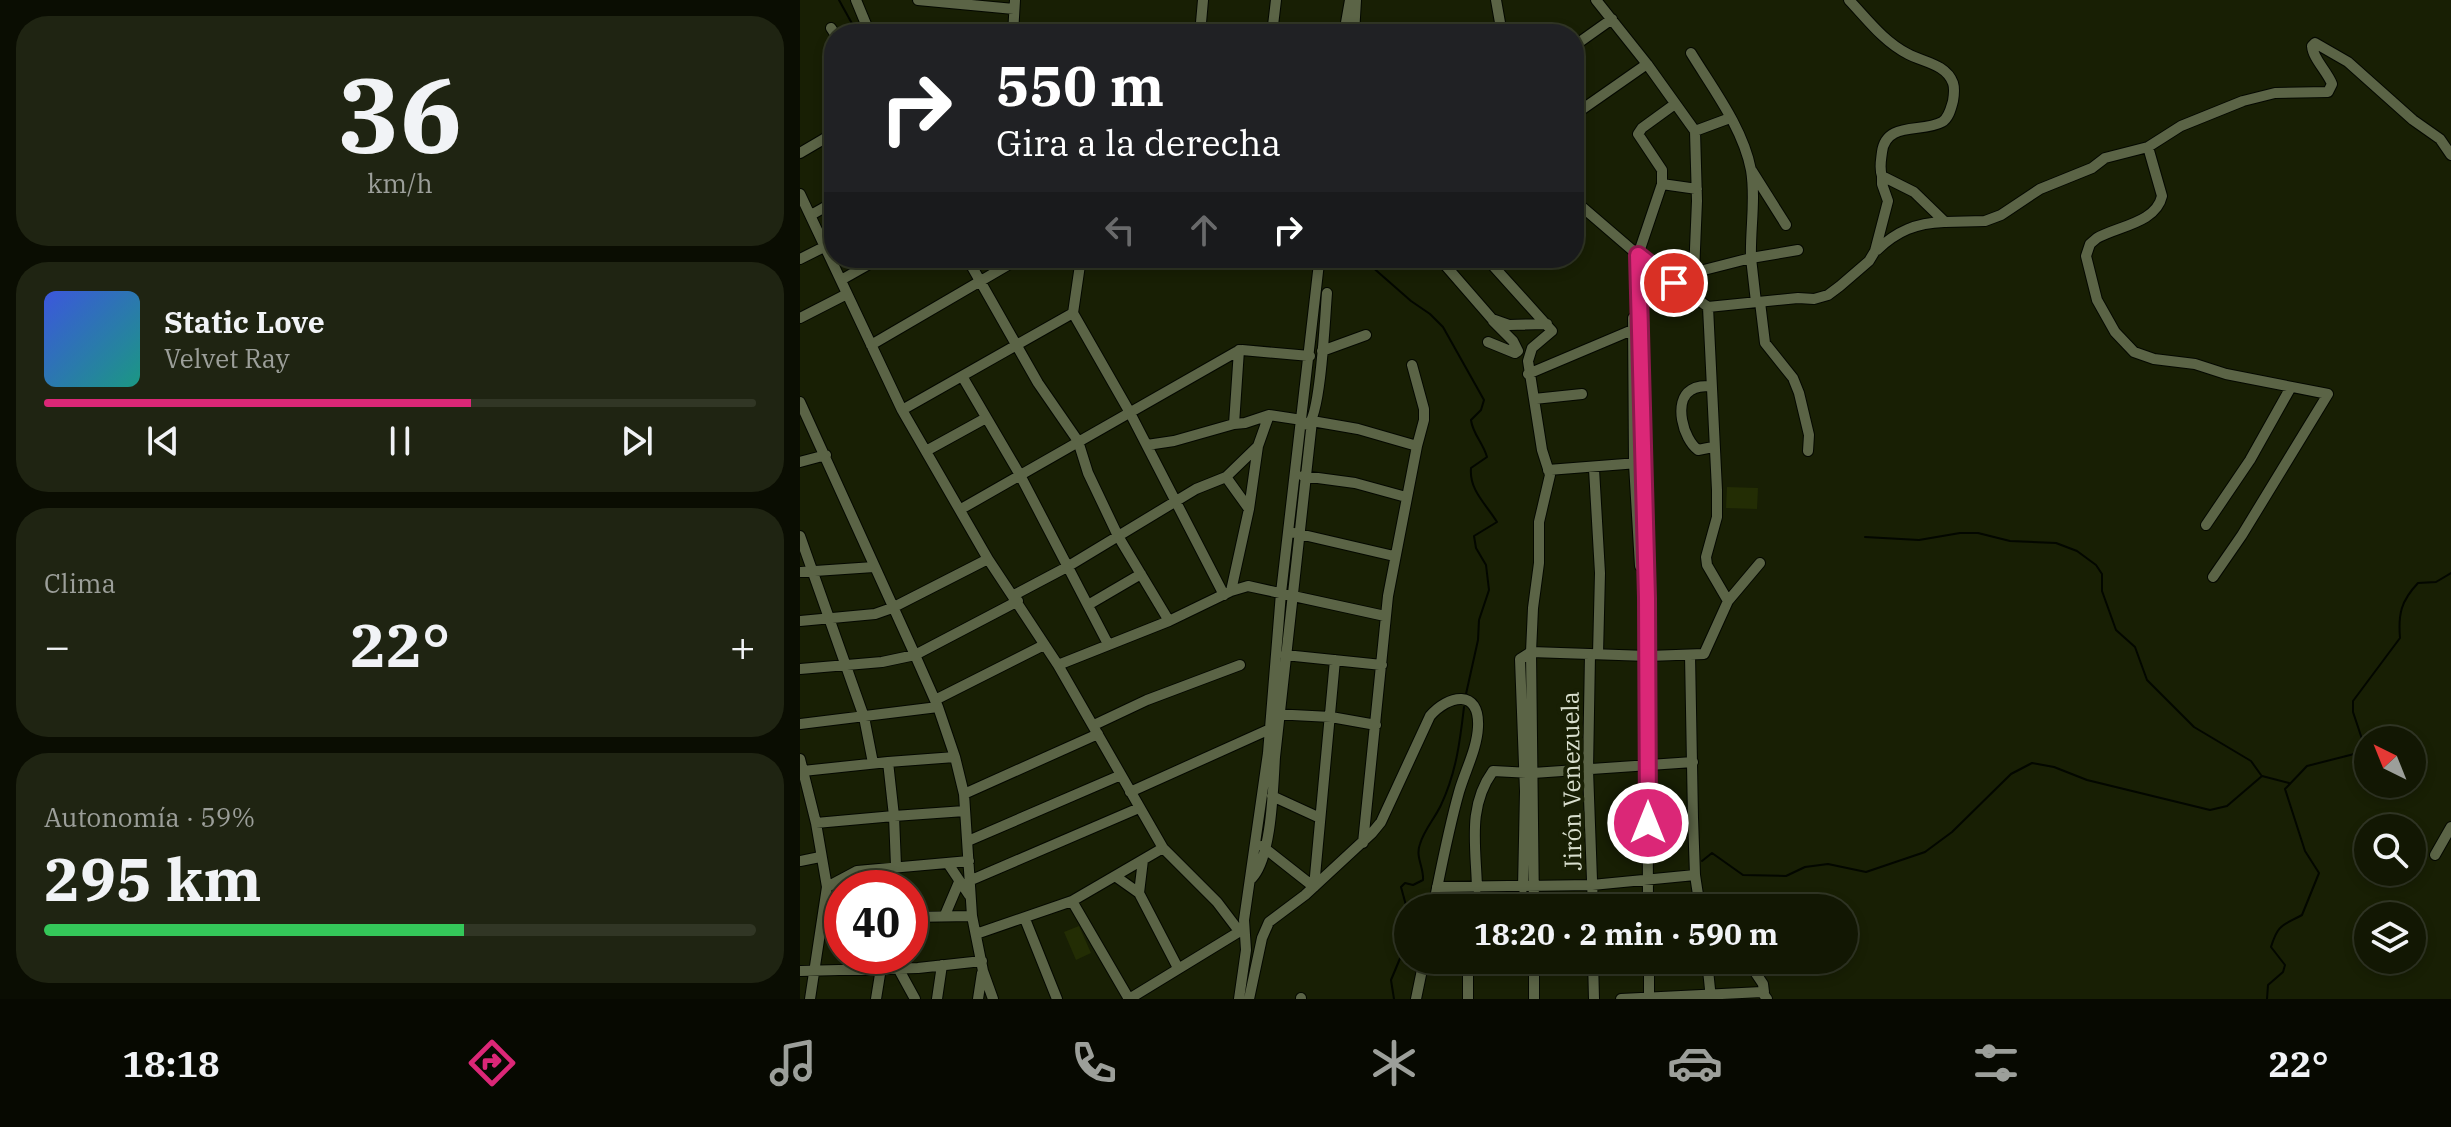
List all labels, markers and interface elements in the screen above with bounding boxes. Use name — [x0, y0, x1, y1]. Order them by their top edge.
text: 36 — [338, 46, 462, 182]
text: 550 m — [996, 49, 1164, 121]
icon: right — [864, 56, 968, 160]
text: Gira a la derecha — [996, 119, 1281, 166]
text: km/h — [367, 166, 433, 200]
icon: left — [1098, 208, 1142, 252]
icon: ahead — [1182, 208, 1226, 252]
icon: right — [1266, 208, 1310, 252]
pin — [1640, 249, 1708, 317]
icon: arrive — [1652, 261, 1696, 305]
text: Static Love — [164, 302, 325, 341]
text: Velvet Ray — [164, 341, 290, 375]
icon: previous — [141, 419, 185, 463]
icon: pause — [378, 419, 422, 463]
icon: next — [615, 419, 659, 463]
text: Clima — [44, 566, 116, 600]
text: 22° — [350, 605, 450, 684]
text: − — [44, 617, 70, 674]
text: + — [730, 617, 756, 674]
street label: Jirón Venezuela — [1553, 691, 1589, 871]
north arrow — [2354, 726, 2426, 798]
map controls — [2354, 726, 2426, 974]
position arrow — [1606, 781, 1690, 865]
text: Autonomía · 59% — [44, 800, 255, 834]
button: search — [2354, 814, 2426, 886]
text: 295 km — [44, 839, 262, 918]
speed limit sign: 40 — [824, 870, 928, 974]
button: layers — [2354, 902, 2426, 974]
text: 18:20 · 2 min · 590 m — [1474, 914, 1778, 953]
icon: directions — [464, 1035, 520, 1091]
icon: music — [765, 1035, 821, 1091]
icon: phone — [1066, 1035, 1122, 1091]
icon: climate — [1366, 1035, 1422, 1091]
icon: car — [1667, 1035, 1723, 1091]
icon: filters — [1968, 1035, 2024, 1091]
text: 18:18 — [122, 1040, 220, 1087]
text: 22° — [2268, 1040, 2329, 1087]

